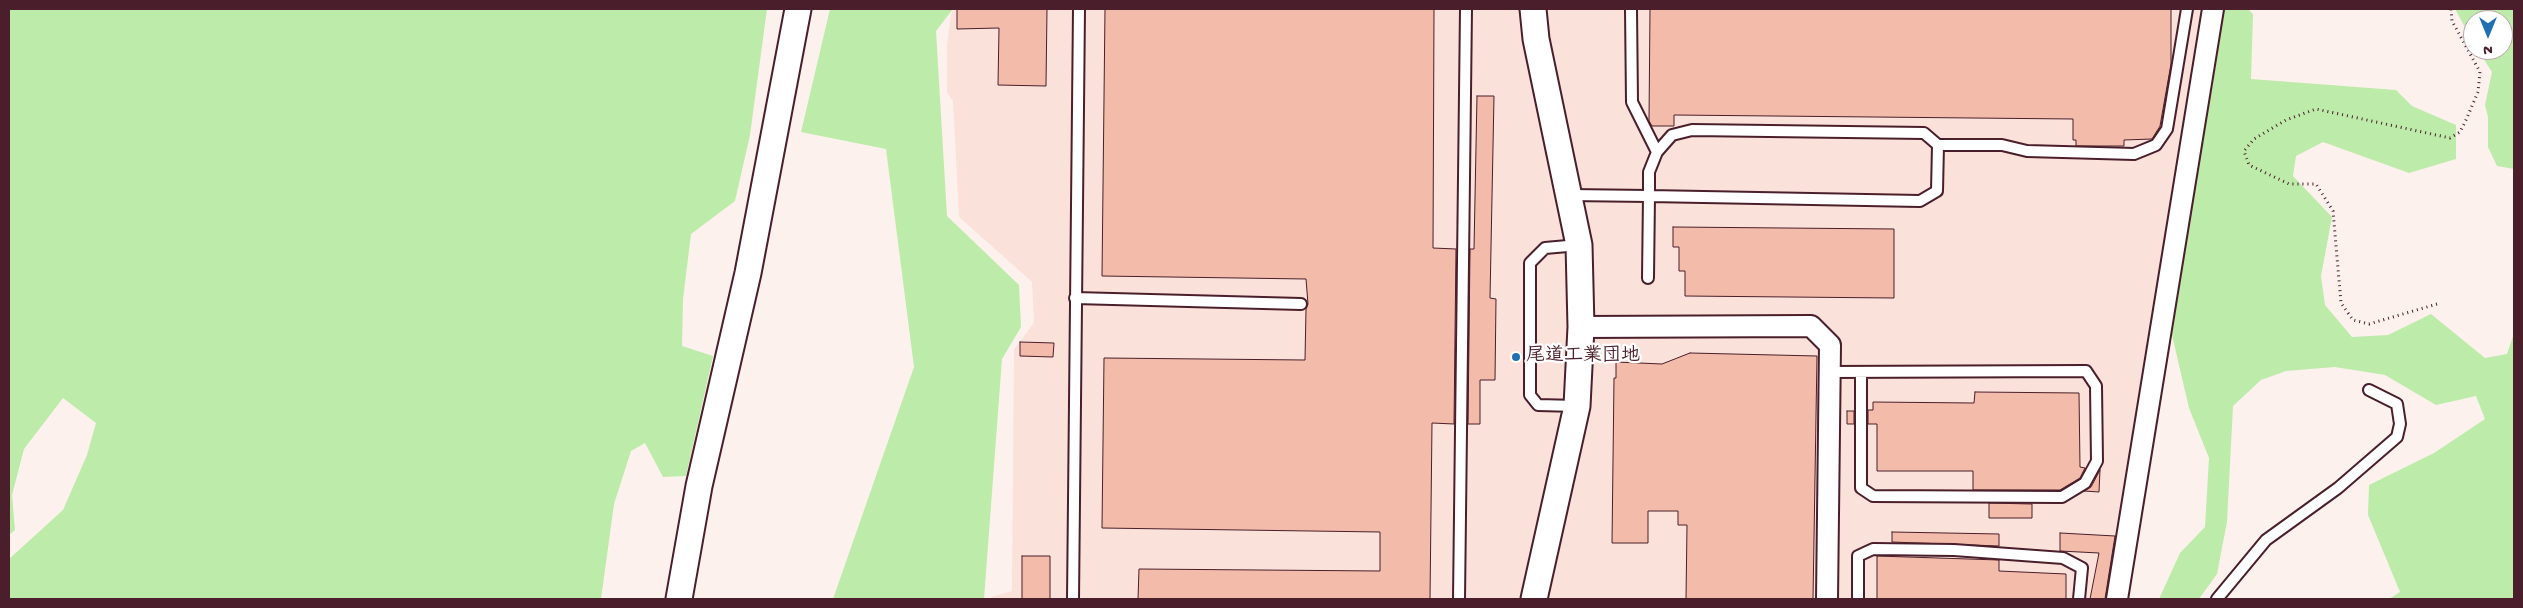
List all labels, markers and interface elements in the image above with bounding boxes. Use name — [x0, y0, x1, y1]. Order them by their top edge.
north arrow — [2463, 10, 2513, 60]
text: N — [2483, 41, 2493, 58]
place label: 尾道工業団地 — [1526, 346, 1640, 368]
marker: 尾道工業団地 — [1510, 351, 1522, 363]

